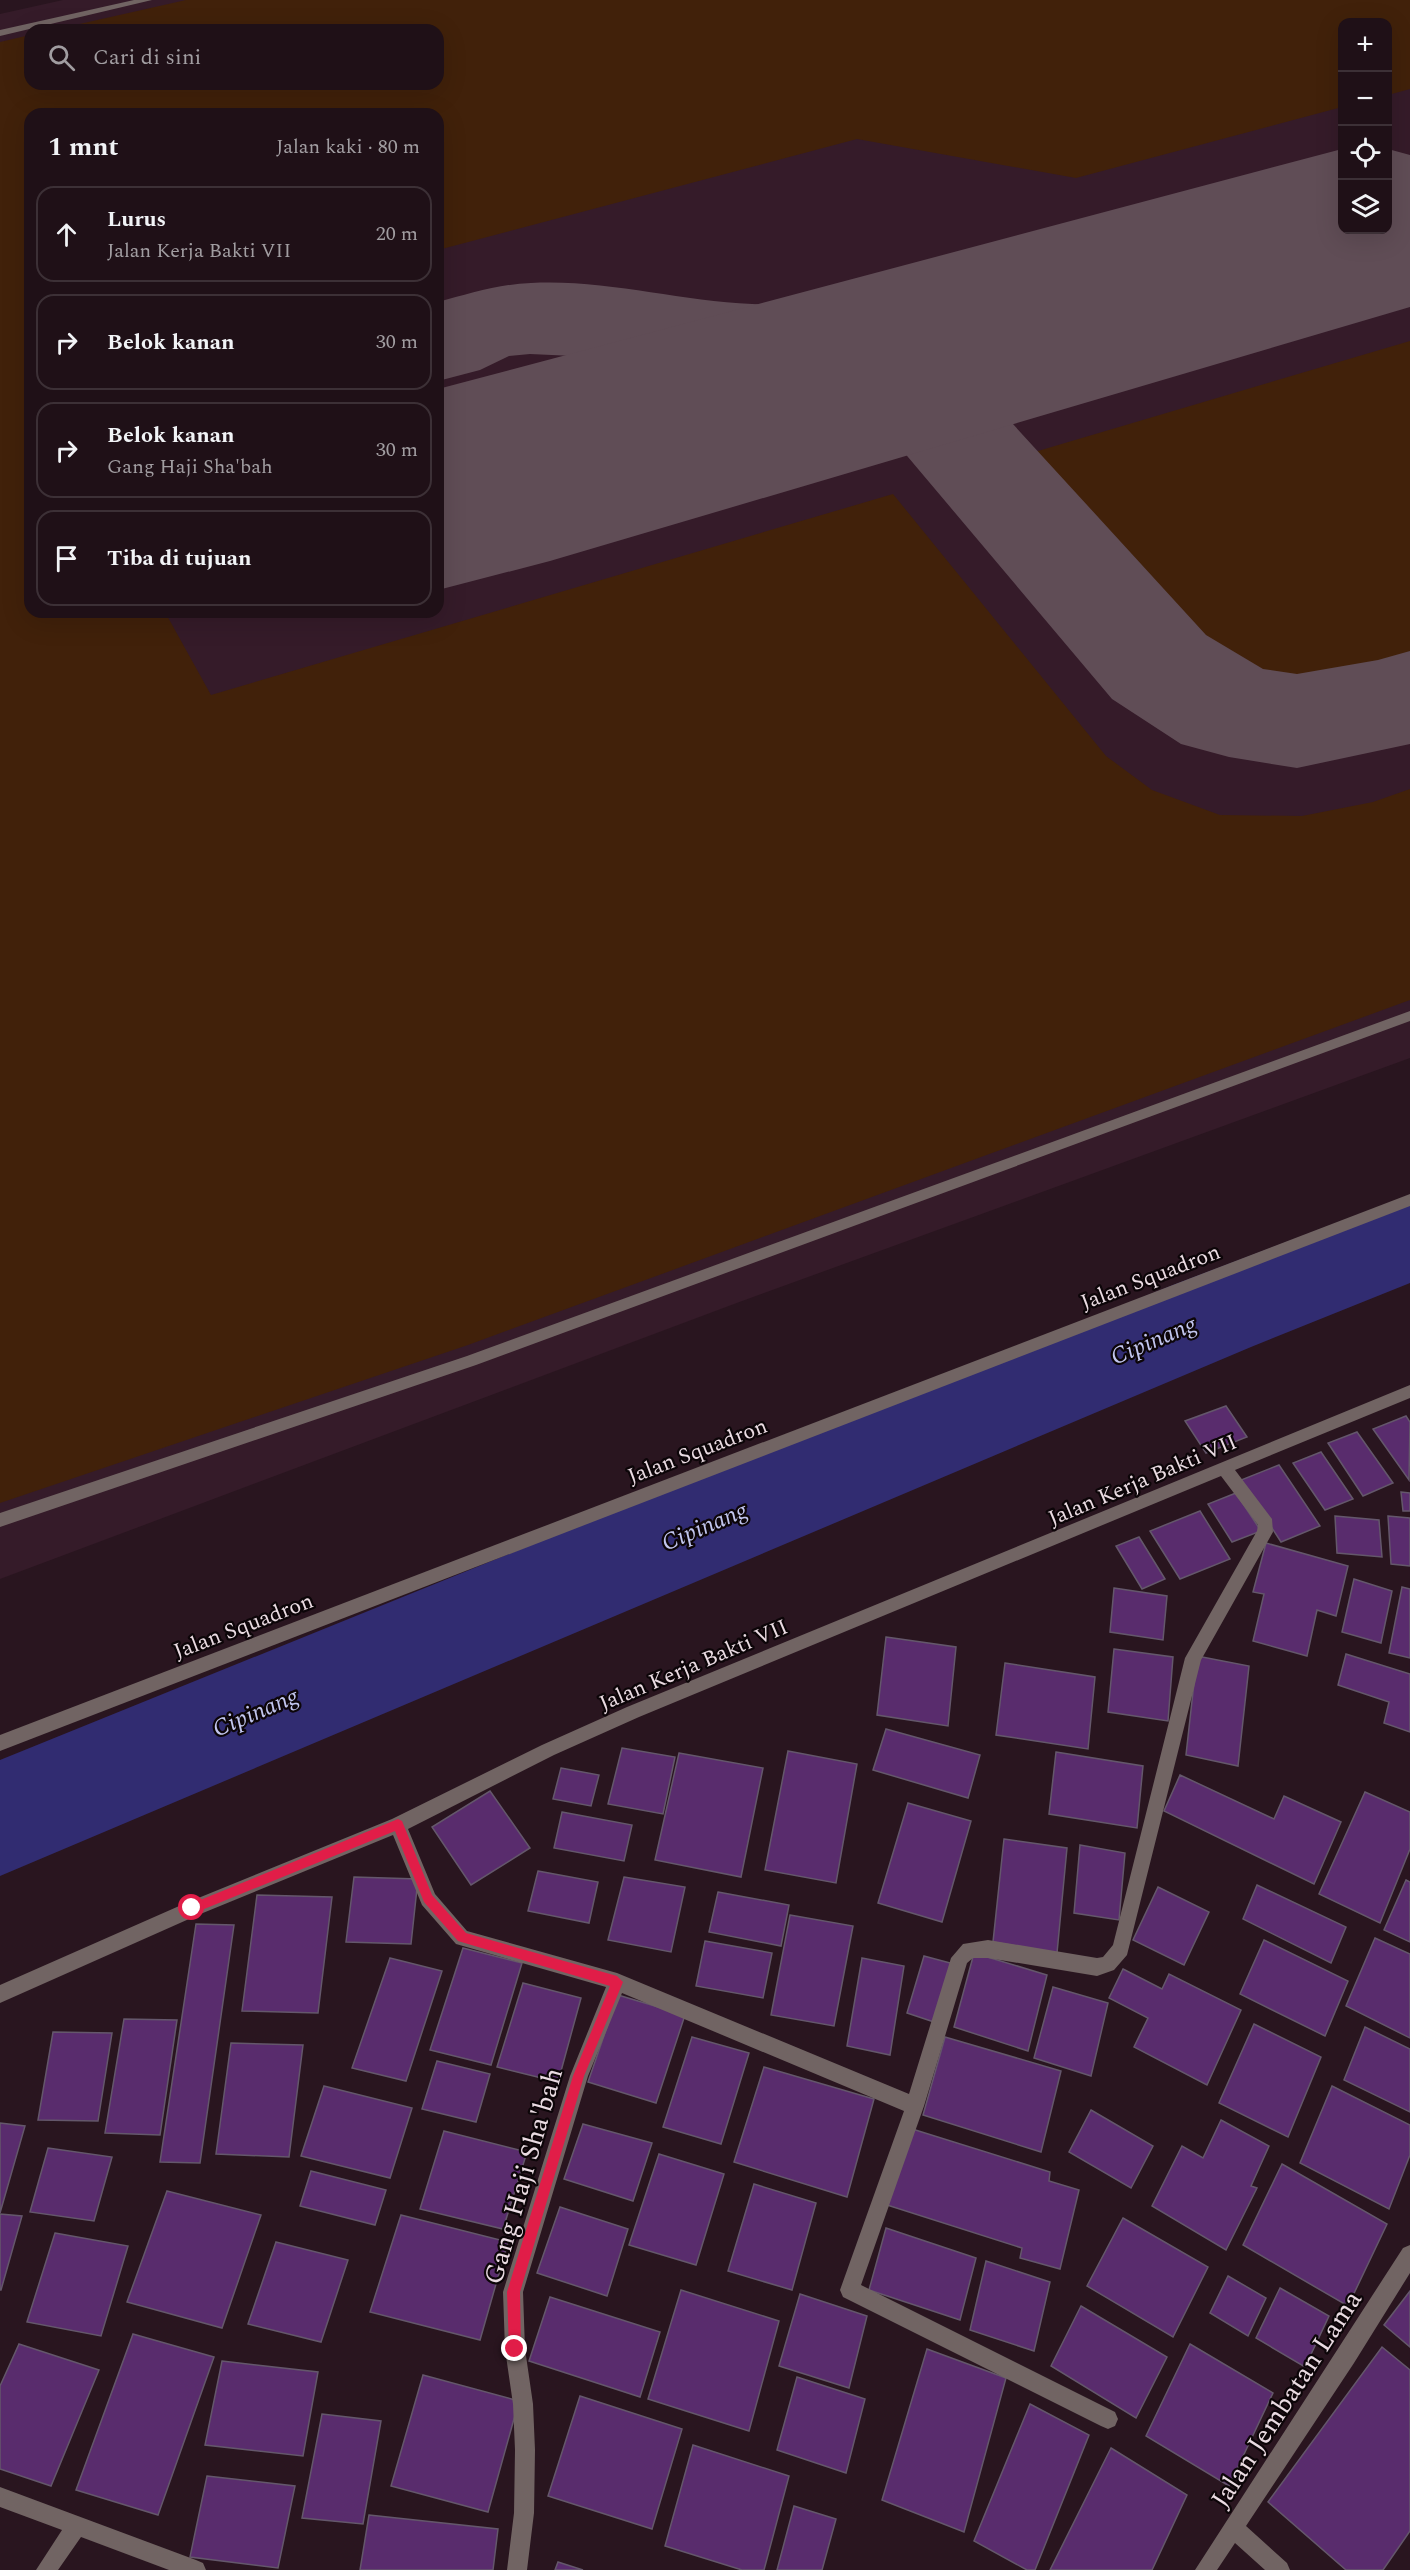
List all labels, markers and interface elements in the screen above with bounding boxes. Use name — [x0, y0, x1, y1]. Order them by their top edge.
map controls — [1338, 18, 1392, 234]
button: + — [1338, 18, 1392, 72]
search box — [24, 24, 444, 90]
icon: search — [45, 41, 78, 74]
text: Cari di sini — [93, 41, 202, 74]
button: − — [1338, 72, 1392, 126]
button: locate — [1338, 126, 1392, 180]
text: 1 mnt — [48, 127, 119, 167]
text: Jalan kaki · 80 m — [276, 132, 420, 162]
button: layers — [1338, 180, 1392, 234]
text: Lurus — [107, 203, 166, 236]
icon: ahead — [50, 218, 83, 251]
text: 20 m — [376, 219, 418, 249]
text: Jalan Kerja Bakti VII — [107, 236, 291, 266]
icon: right — [50, 326, 83, 359]
text: Belok kanan — [107, 326, 235, 359]
text: 30 m — [376, 327, 418, 357]
text: Belok kanan — [107, 419, 235, 452]
icon: right — [50, 434, 83, 467]
text: 30 m — [376, 435, 418, 465]
text: Gang Haji Sha'bah — [107, 452, 273, 482]
icon: arrive — [50, 542, 83, 575]
text: Tiba di tujuan — [107, 542, 252, 575]
street label: Jalan Squadron — [1076, 1236, 1225, 1319]
water label: Cipinang — [1105, 1306, 1203, 1375]
street label: Jalan Squadron — [623, 1410, 772, 1493]
street label: Jalan Kerja Bakti VII — [1043, 1426, 1242, 1535]
water label: Cipinang — [656, 1492, 754, 1561]
street label: Jalan Squadron — [169, 1585, 318, 1668]
street label: Jalan Kerja Bakti VII — [594, 1611, 793, 1720]
water label: Cipinang — [207, 1678, 305, 1747]
route start — [178, 1894, 204, 1920]
street label: Gang Haji Sha'bah — [473, 2063, 575, 2290]
street label: Jalan Jembatan Lama — [1200, 2282, 1373, 2517]
route end — [501, 2335, 527, 2361]

